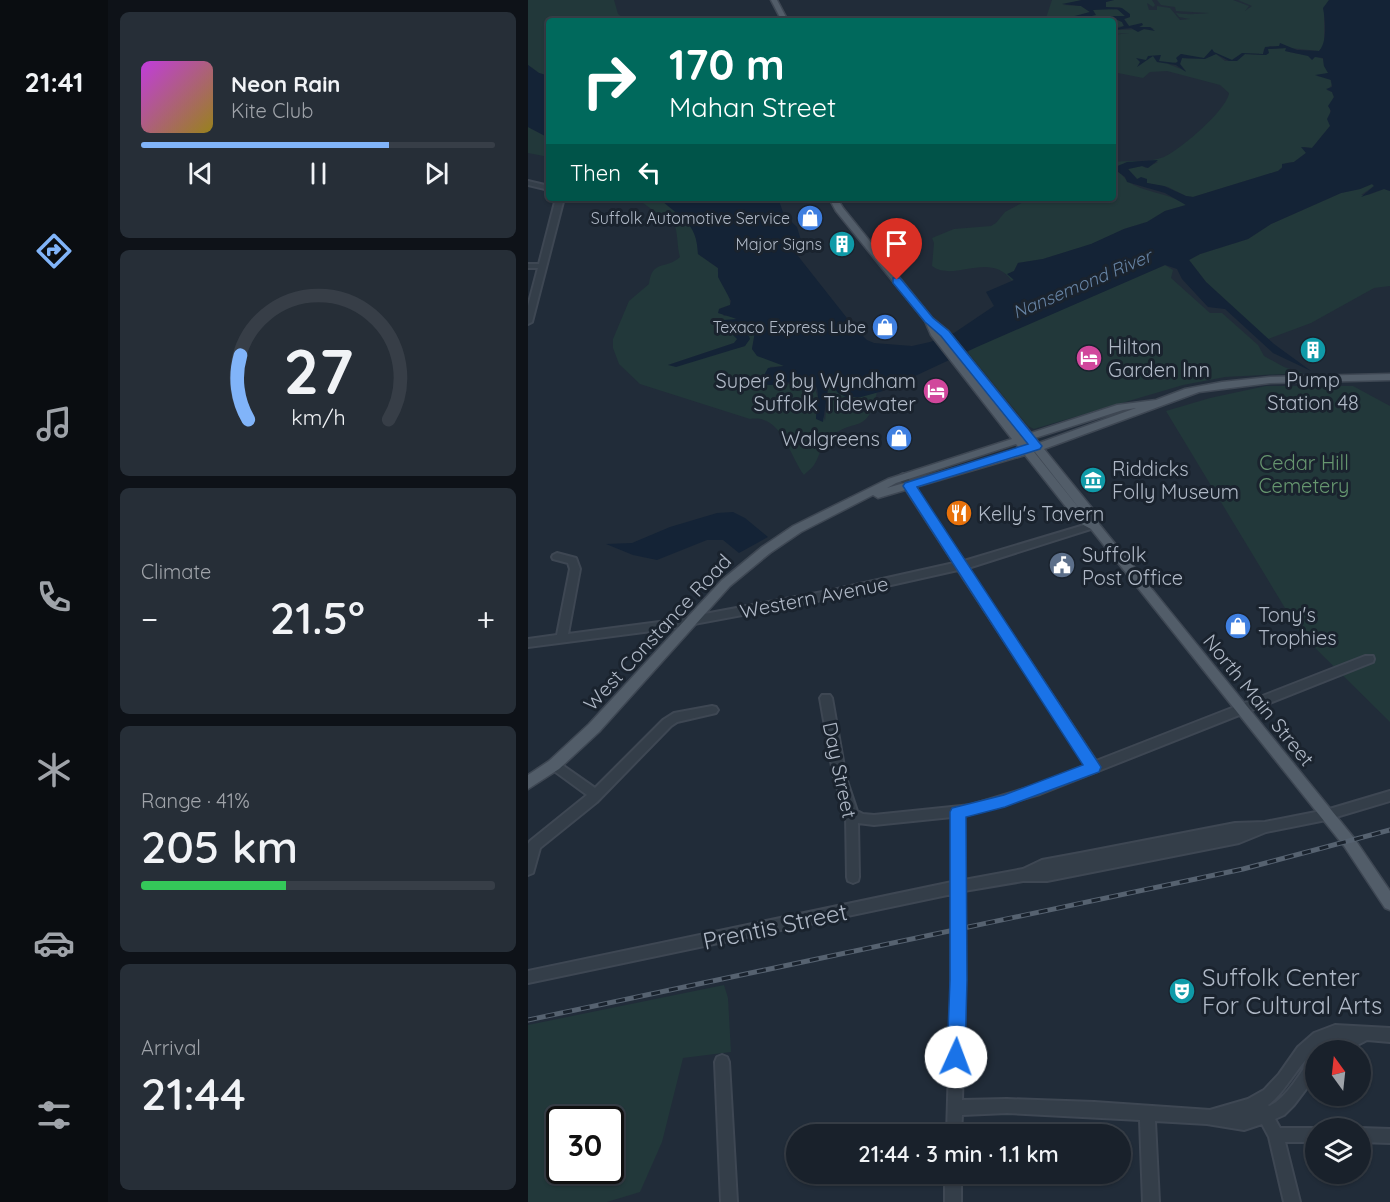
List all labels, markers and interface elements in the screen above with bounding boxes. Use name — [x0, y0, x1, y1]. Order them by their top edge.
text: 170 m — [669, 38, 785, 91]
icon: right — [570, 42, 648, 120]
text: 21:41 — [25, 65, 83, 99]
text: Neon Rain — [231, 70, 340, 98]
text: Mahan Street — [669, 90, 836, 124]
text: Kite Club — [231, 98, 313, 123]
icon: left — [633, 156, 666, 189]
icon: previous — [184, 157, 217, 190]
icon: pause — [302, 157, 335, 190]
icon: next — [420, 157, 453, 190]
text: Then — [570, 159, 621, 187]
shop icon: Suffolk Automotive Service — [795, 203, 825, 233]
place label: Suffolk Automotive Service — [591, 208, 790, 228]
pin — [871, 218, 922, 280]
icon: arrive — [880, 227, 913, 260]
building icon: Major Signs — [827, 229, 857, 259]
icon: directions — [33, 230, 75, 272]
place label: Major Signs — [735, 234, 822, 254]
water label: Nansemond River — [1009, 244, 1157, 324]
shop icon: Texaco Express Lube — [870, 312, 900, 342]
place label: Texaco Express Lube — [712, 317, 866, 337]
text: 27 — [283, 332, 353, 410]
place label: Hilton Garden Inn — [1108, 334, 1210, 382]
building icon: Pump Station 48 — [1298, 335, 1328, 365]
hotel icon: Hilton Garden Inn — [1074, 343, 1104, 373]
place label: Pump Station 48 — [1267, 367, 1359, 415]
place label: Super 8 by Wyndham Suffolk Tidewater — [716, 368, 916, 416]
hotel icon: Super 8 by Wyndham Suffolk Tidewater — [921, 376, 951, 406]
icon: music — [33, 403, 75, 445]
text: km/h — [291, 404, 345, 430]
shop icon: Walgreens — [884, 423, 914, 453]
place label: Walgreens — [781, 426, 880, 451]
park label: Cedar Hill Cemetery — [1259, 450, 1349, 498]
place label: Riddicks Folly Museum — [1112, 456, 1239, 504]
museum icon: Riddicks Folly Museum — [1078, 465, 1108, 495]
restaurant icon: Kelly's Tavern — [944, 498, 974, 528]
place label: Kelly's Tavern — [978, 501, 1104, 526]
place label: Suffolk Post Office — [1082, 542, 1183, 590]
street label: West Constance Road — [578, 548, 736, 716]
public building icon: Suffolk Post Office — [1047, 550, 1077, 580]
text: Climate — [141, 559, 211, 584]
street label: Western Avenue — [738, 570, 890, 624]
icon: phone — [33, 576, 75, 618]
text: 21.5° — [270, 589, 365, 645]
text: − — [141, 598, 158, 639]
text: + — [476, 598, 495, 639]
place label: Tony's Trophies — [1258, 602, 1337, 650]
shop icon: Tony's Trophies — [1223, 611, 1253, 641]
street label: North Main Street — [1198, 629, 1320, 771]
street label: Day Street — [818, 719, 862, 821]
icon: climate — [33, 749, 75, 791]
text: Range · 41% — [141, 788, 250, 813]
text: 205 km — [141, 818, 298, 874]
street label: Prentis Street — [700, 896, 850, 956]
icon: car — [33, 922, 75, 964]
place label: Suffolk Center For Cultural Arts — [1202, 962, 1382, 1020]
theatre icon: Suffolk Center For Cultural Arts — [1167, 976, 1197, 1006]
position arrow — [924, 1025, 988, 1089]
text: Arrival — [141, 1035, 201, 1060]
north arrow — [1305, 1040, 1371, 1106]
map controls — [1305, 1040, 1371, 1184]
text: 21:44 — [141, 1065, 246, 1121]
icon: filters — [33, 1094, 75, 1136]
speed limit sign: 30 — [546, 1106, 624, 1184]
button: layers — [1305, 1118, 1371, 1184]
text: 21:44 · 3 min · 1.1 km — [858, 1140, 1059, 1168]

